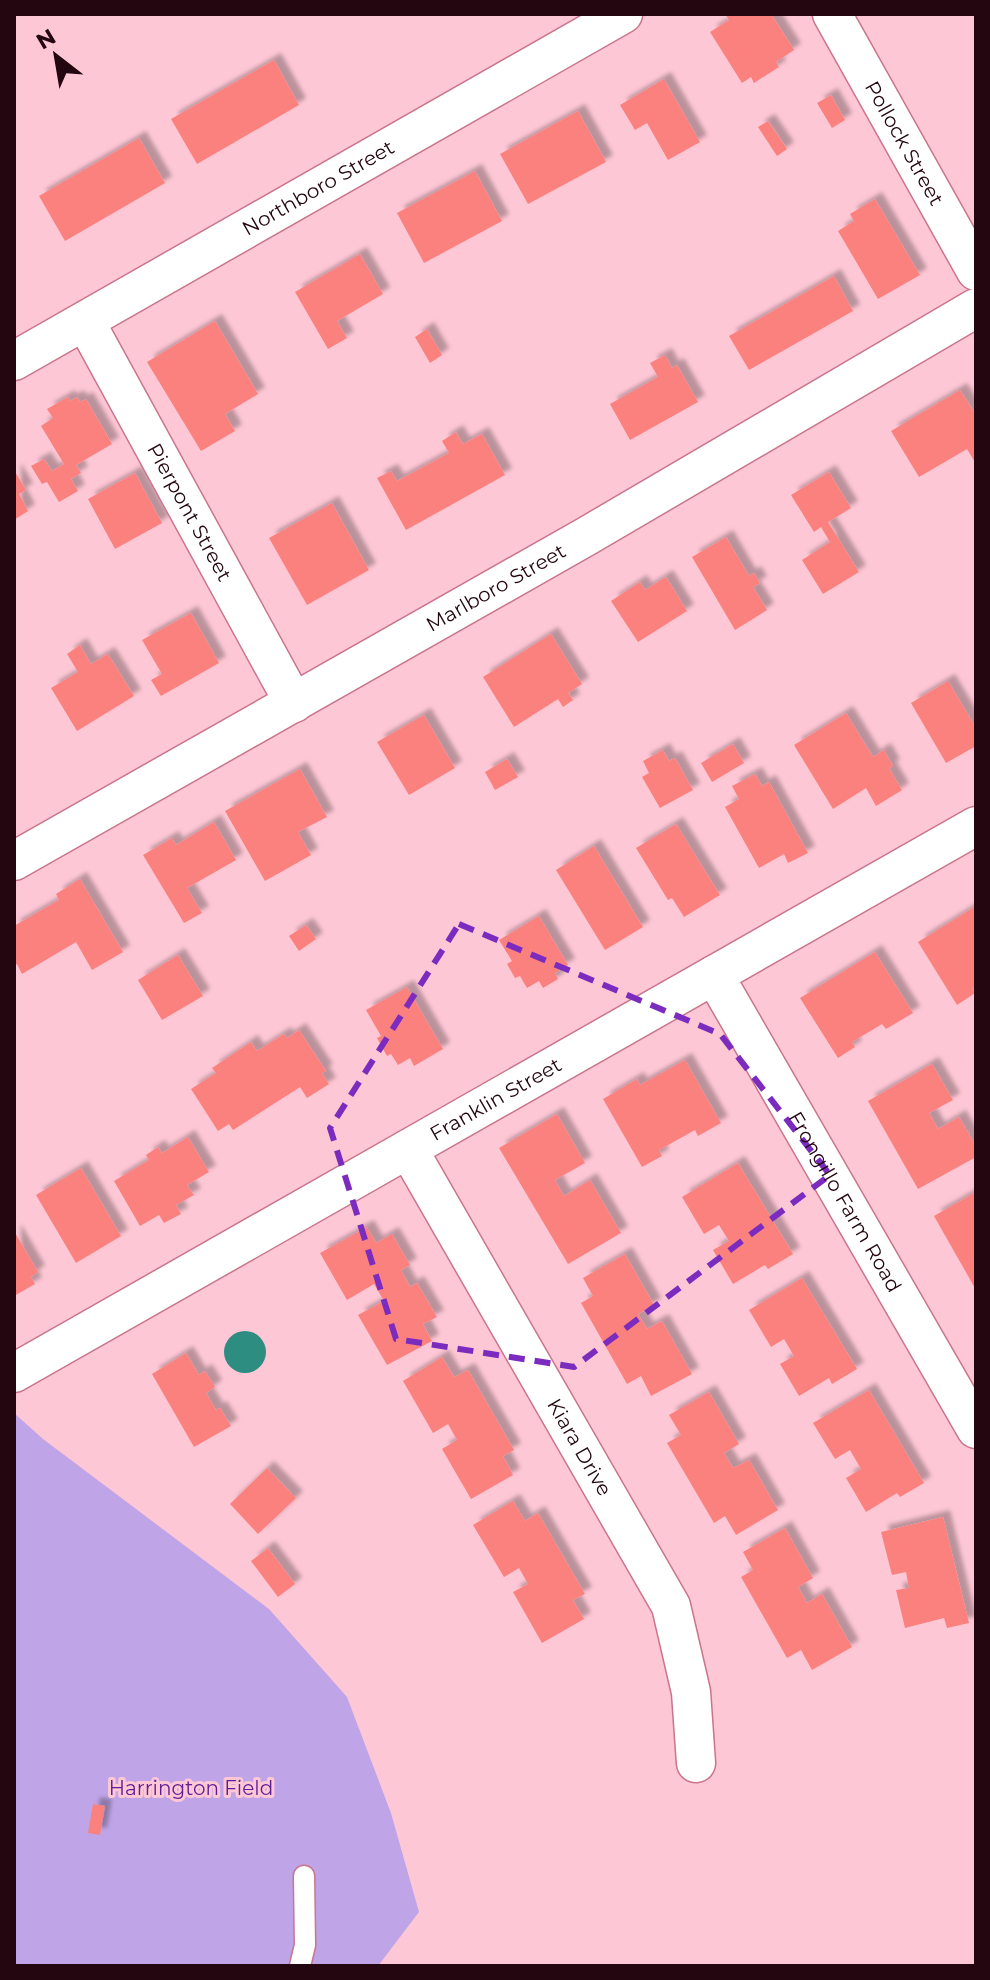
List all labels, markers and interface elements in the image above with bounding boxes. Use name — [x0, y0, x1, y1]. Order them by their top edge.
north arrow — [16, 16, 96, 96]
text: N — [31, 23, 61, 55]
street label: Pollock Street — [860, 77, 949, 210]
street label: Northboro Street — [238, 135, 398, 240]
street label: Pierpont Street — [142, 439, 237, 585]
street label: Marlboro Street — [422, 539, 570, 637]
street label: Franklin Street — [426, 1052, 565, 1146]
street label: Frongillo Farm Road — [783, 1107, 907, 1297]
street label: Kiara Drive — [542, 1394, 617, 1500]
park label: Harrington Field — [109, 1776, 273, 1800]

